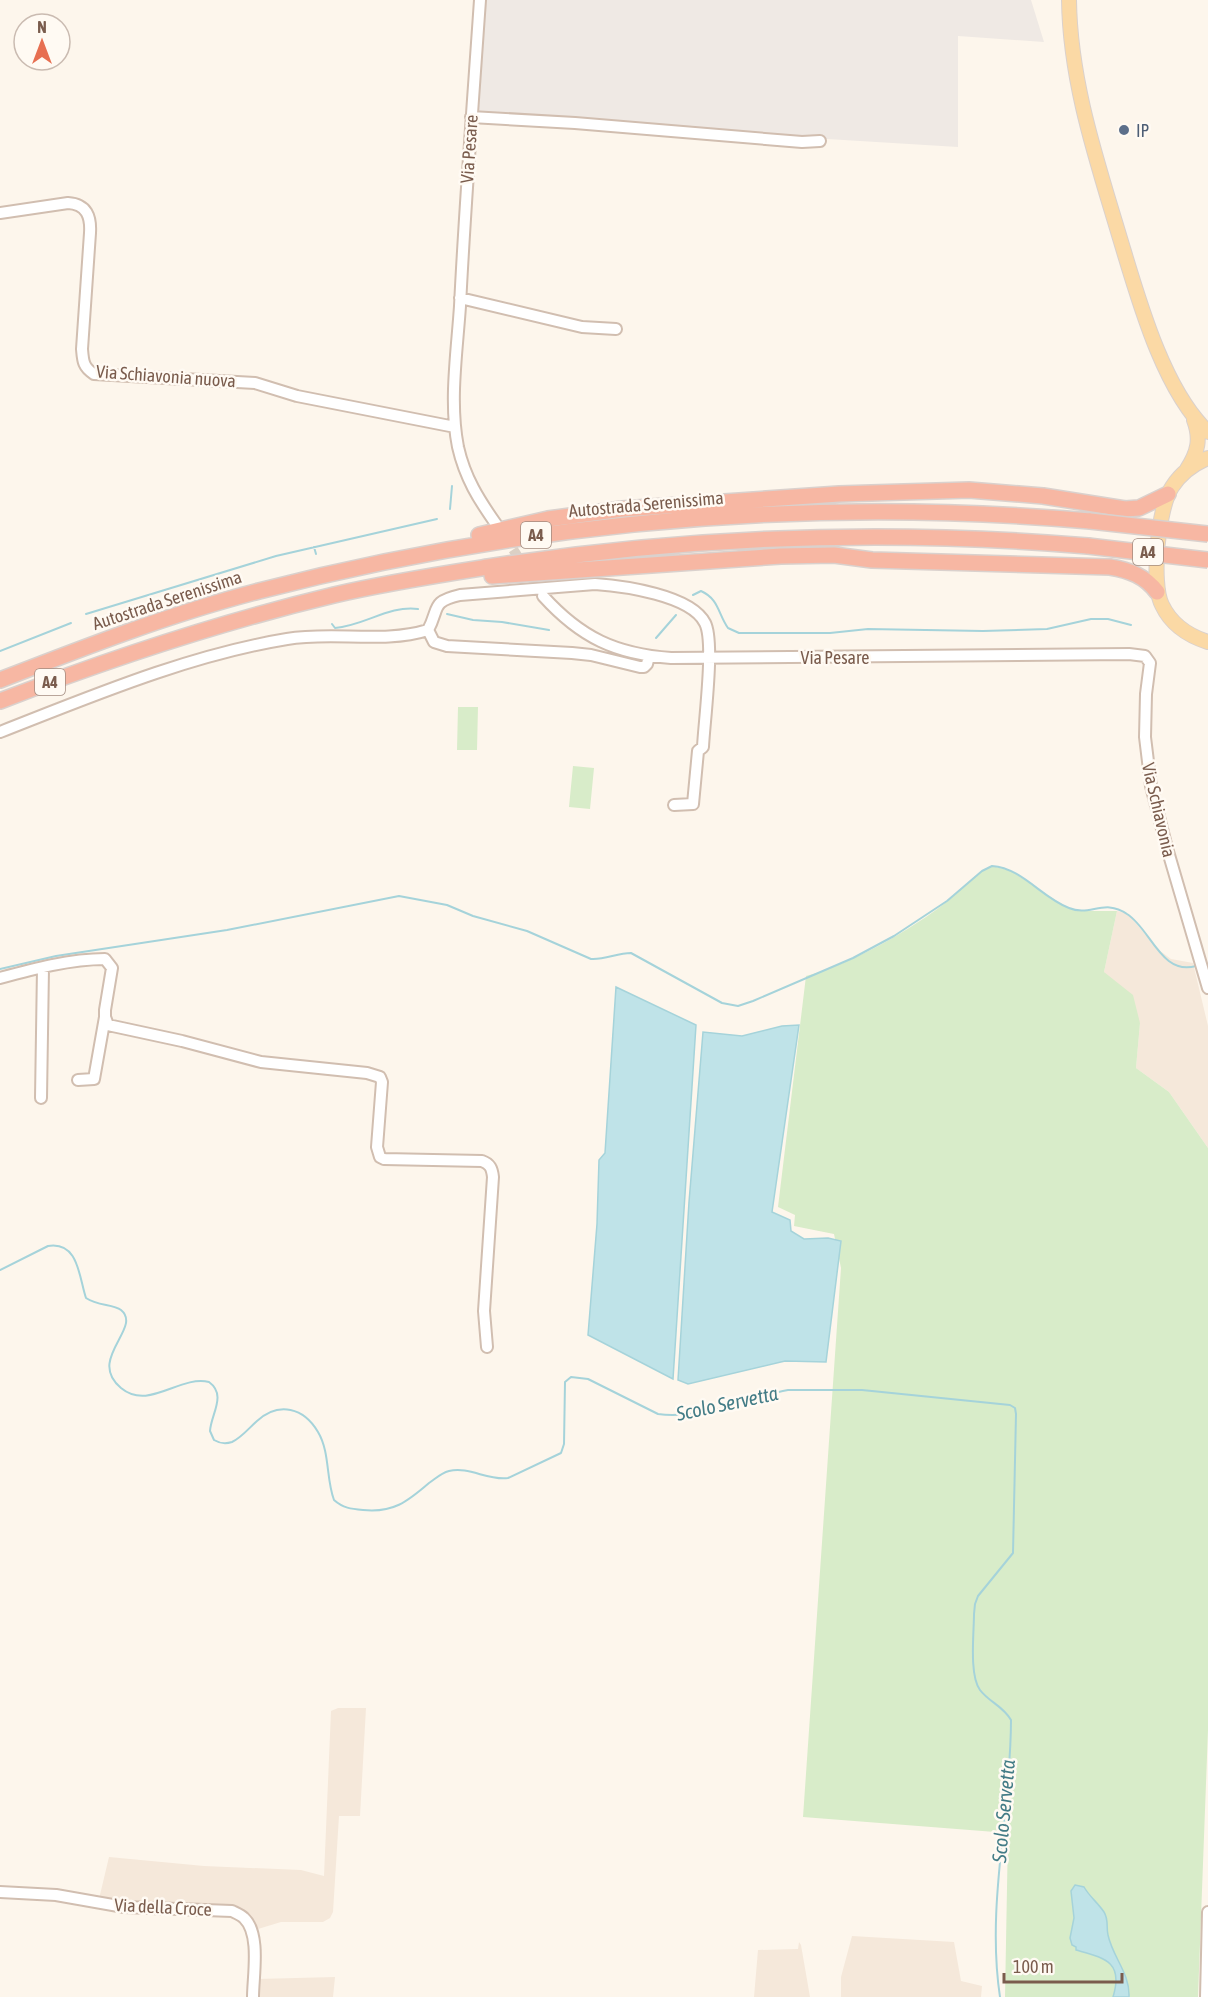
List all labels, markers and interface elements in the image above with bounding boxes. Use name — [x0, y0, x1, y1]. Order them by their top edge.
north arrow — [12, 12, 72, 72]
text: N — [37, 18, 47, 36]
street label: Via Pesare — [456, 114, 482, 184]
place label: IP — [1136, 120, 1150, 141]
marker: IP — [1117, 123, 1131, 137]
street label: Via Schiavonia nuova — [95, 361, 237, 391]
street label: Autostrada Serenissima — [568, 487, 724, 521]
road number: A4 — [521, 522, 551, 548]
road number: A4 — [1133, 539, 1163, 565]
street label: Autostrada Serenissima — [90, 566, 244, 634]
street label: Via Pesare — [801, 647, 869, 668]
road number: A4 — [35, 669, 65, 695]
street label: Via Schiavonia — [1138, 761, 1180, 859]
water label: Scolo Servetta — [673, 1381, 780, 1425]
water label: Scolo Servetta — [987, 1758, 1019, 1865]
street label: Via della Croce — [114, 1894, 212, 1920]
scale bar — [1004, 1946, 1122, 1984]
text: 100 m — [1013, 1956, 1054, 1977]

